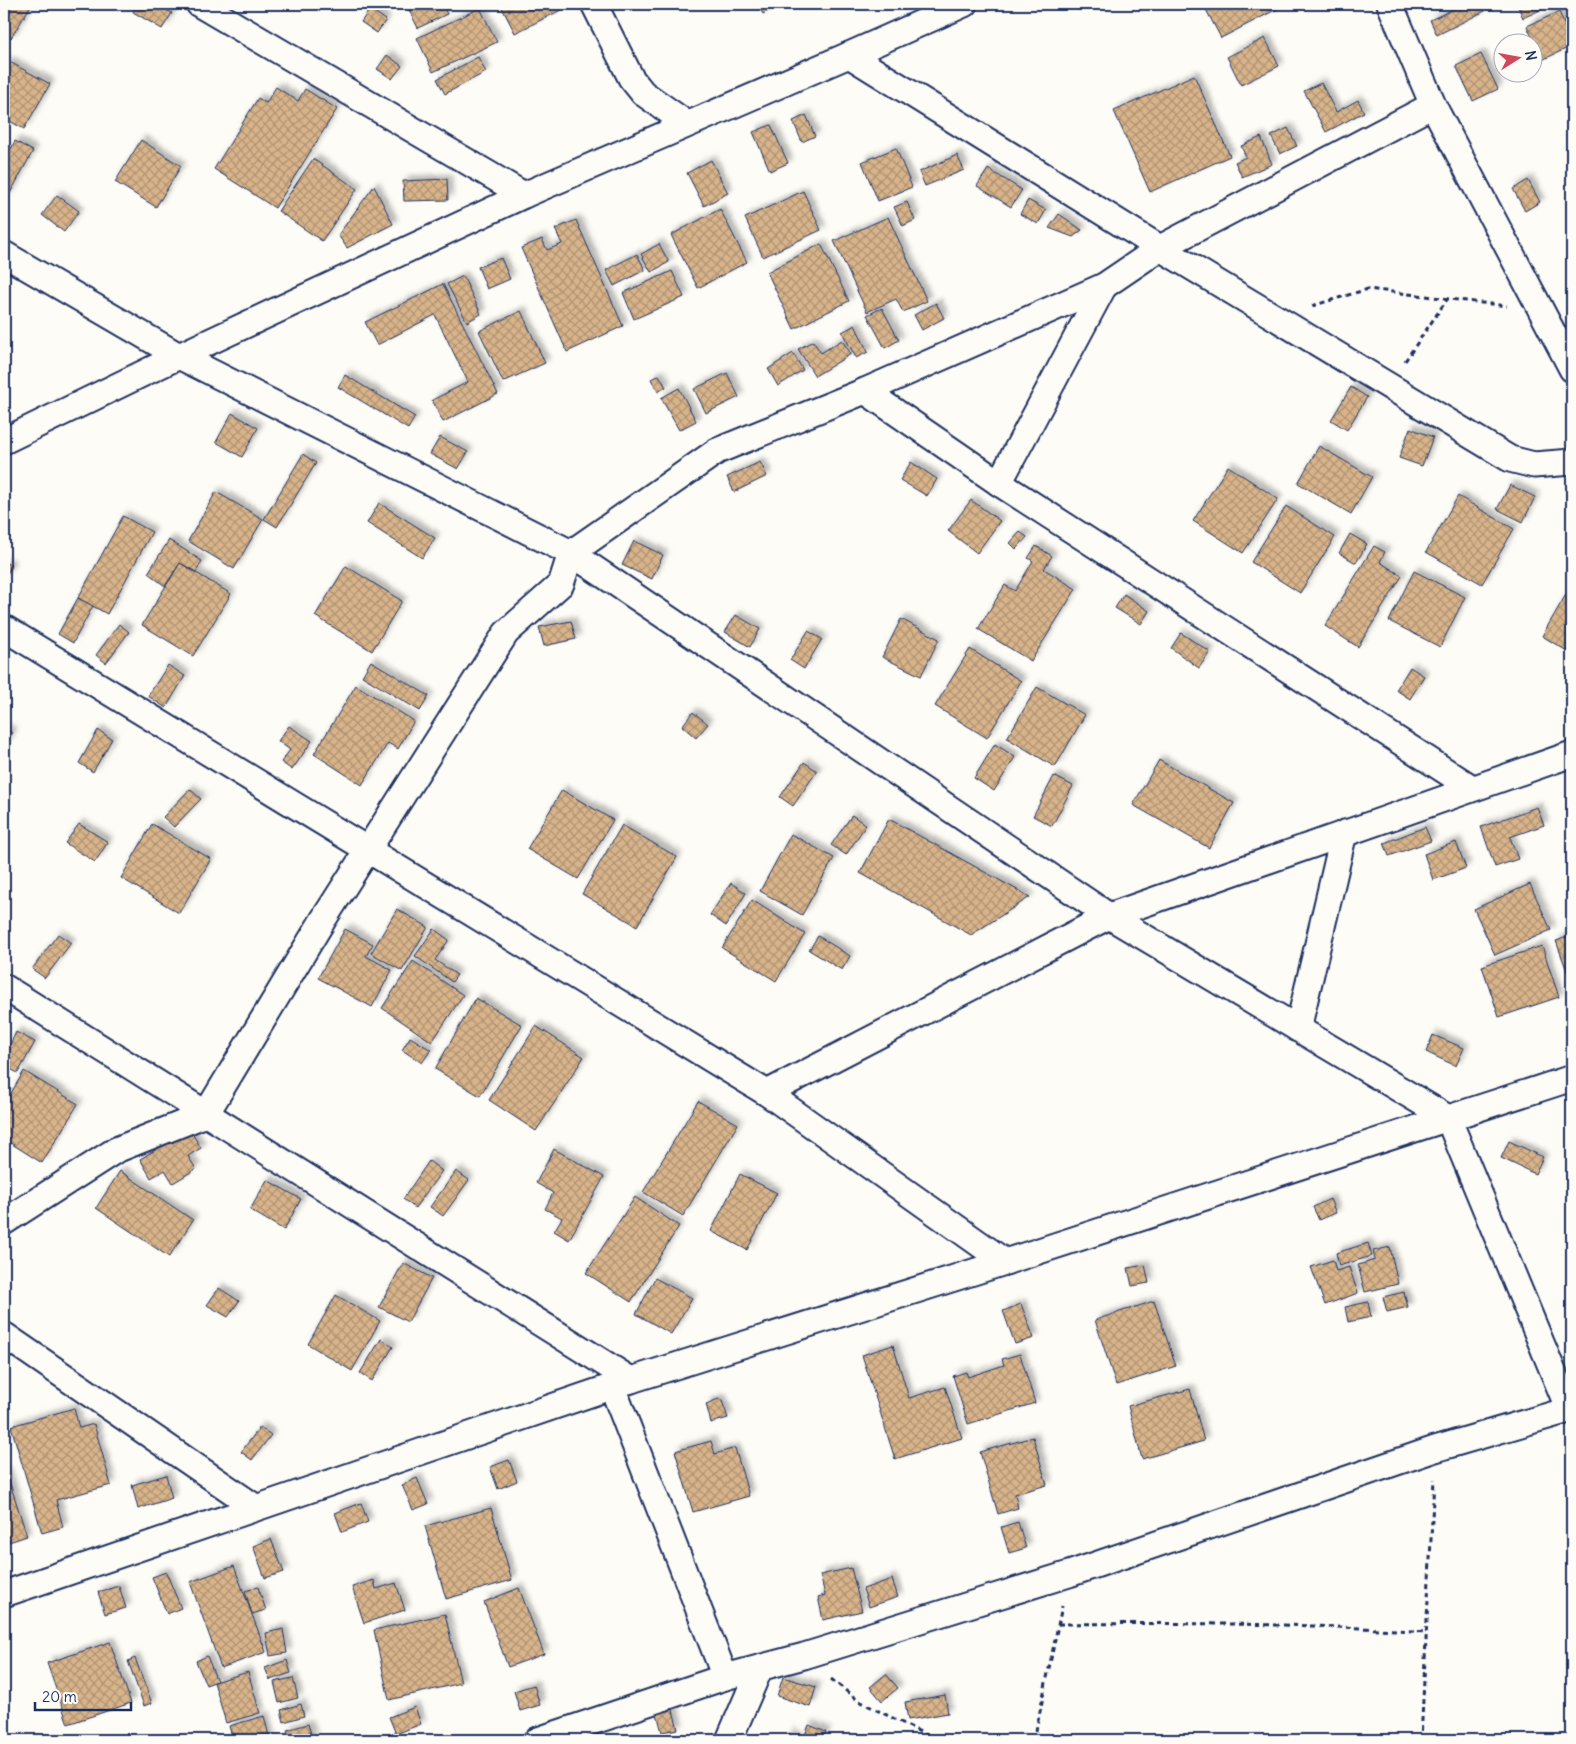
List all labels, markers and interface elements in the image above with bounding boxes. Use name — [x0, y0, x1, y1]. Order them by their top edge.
north arrow — [1494, 32, 1544, 82]
text: N — [1521, 49, 1541, 62]
scale bar — [35, 1679, 131, 1711]
text: 20 m — [42, 1687, 77, 1706]

